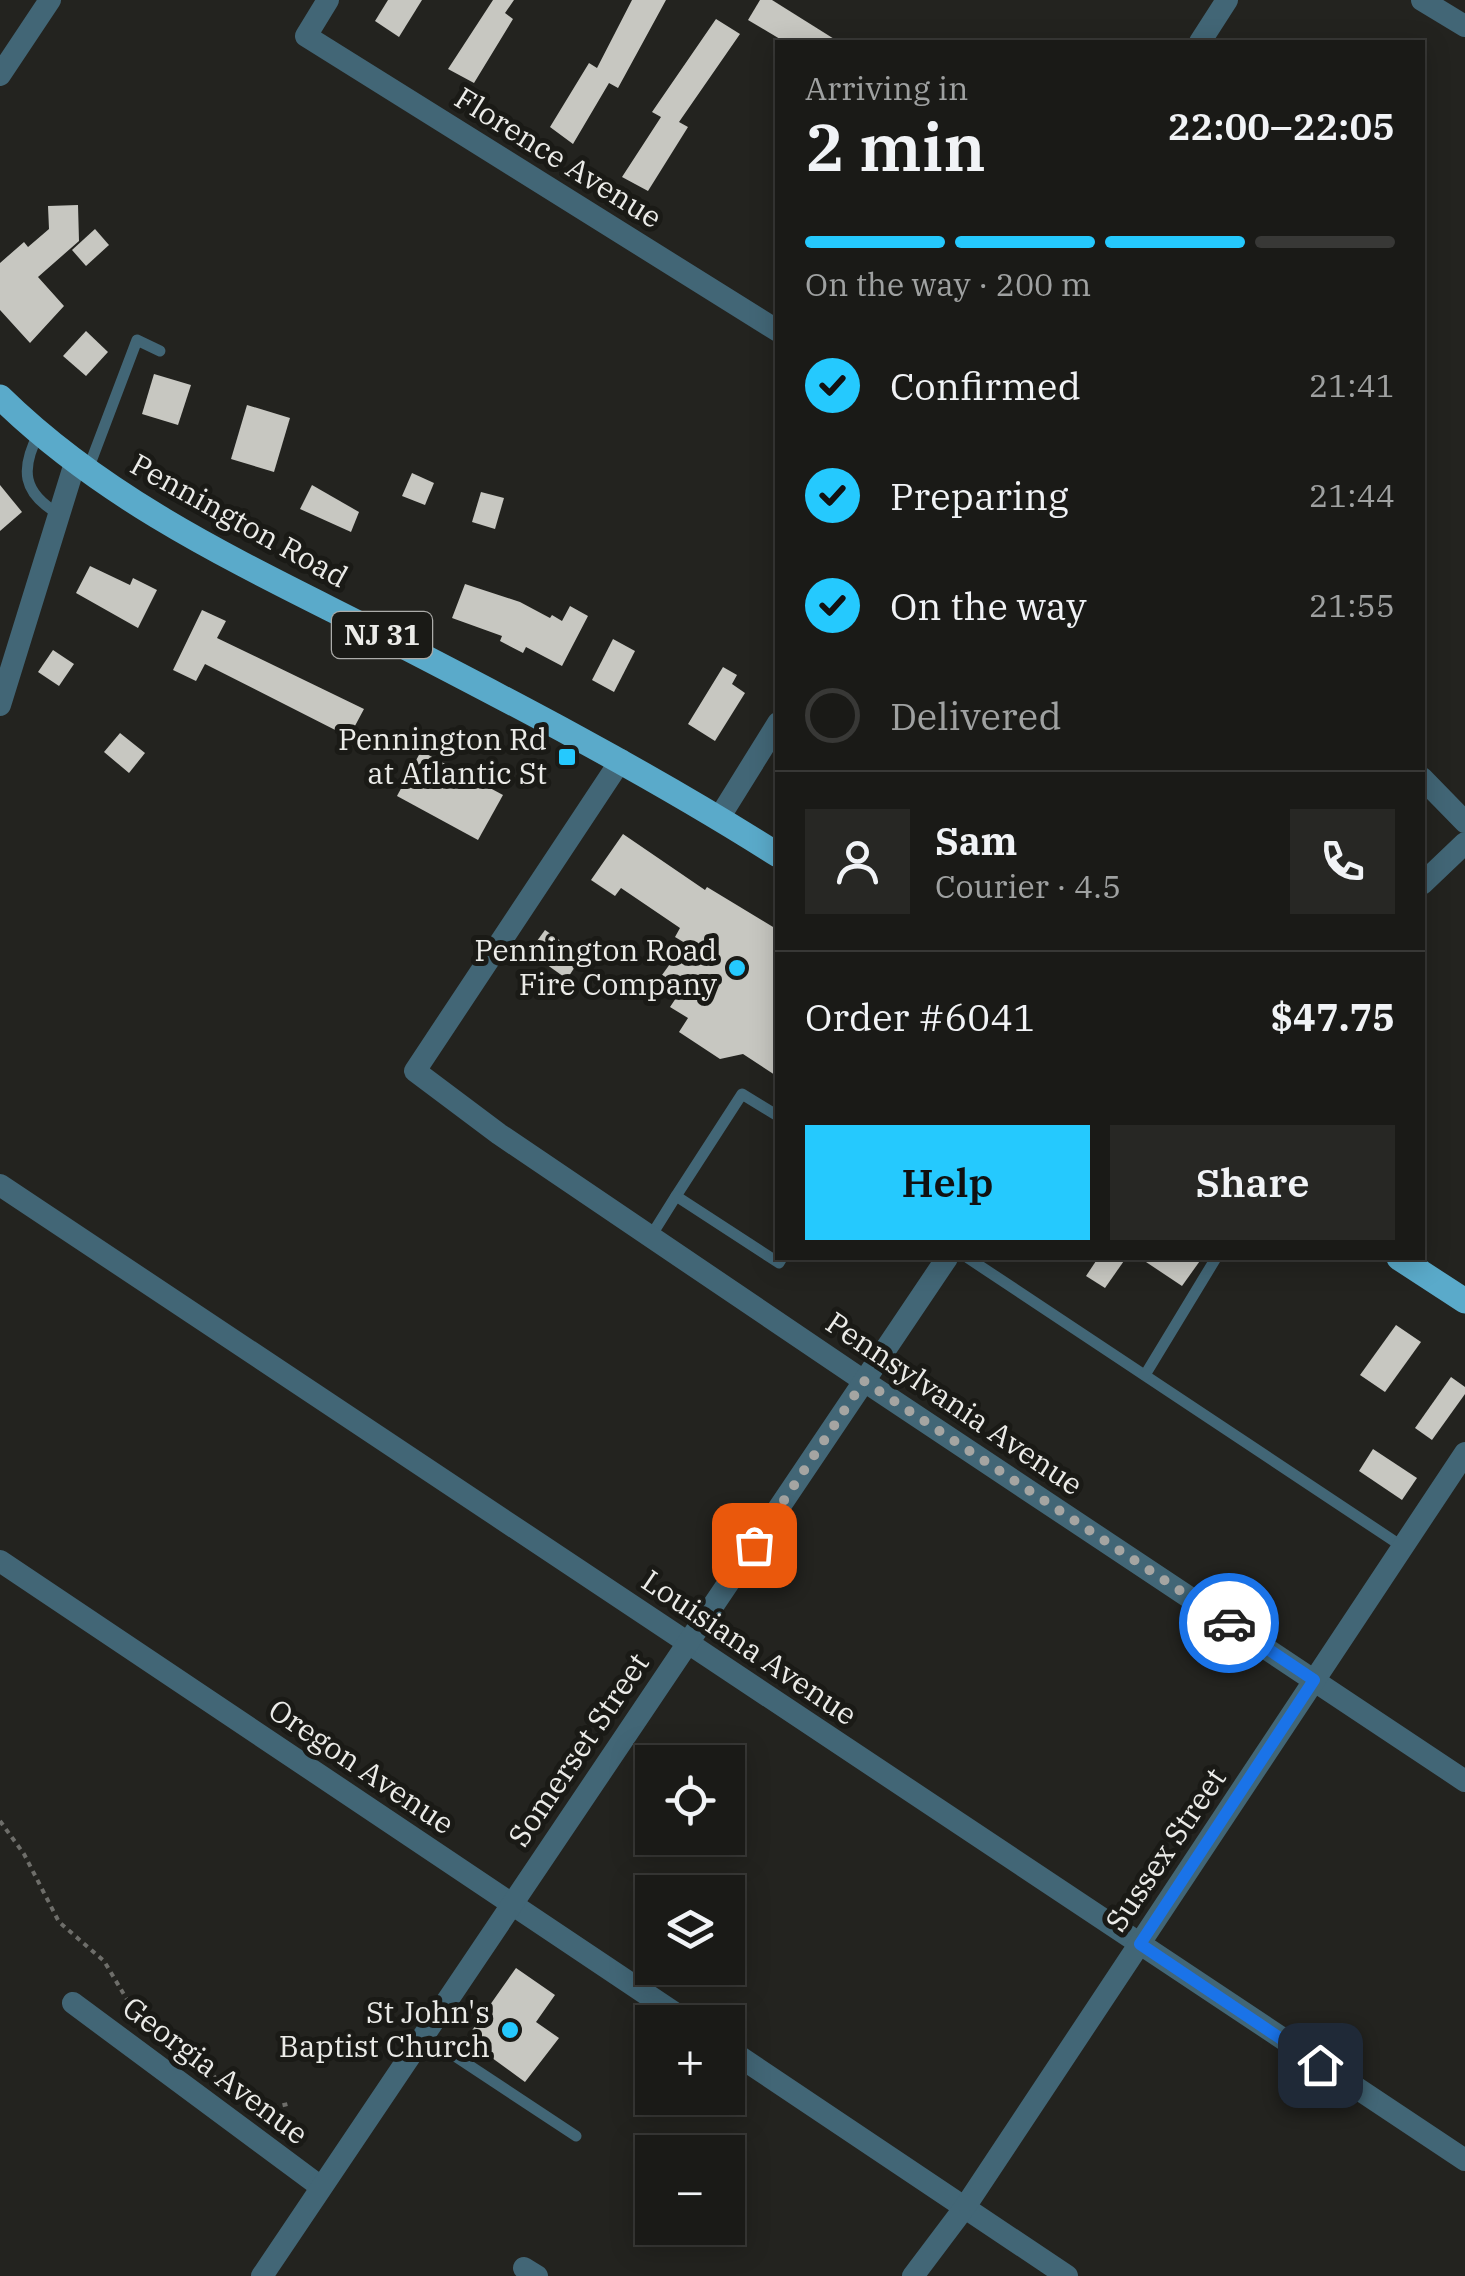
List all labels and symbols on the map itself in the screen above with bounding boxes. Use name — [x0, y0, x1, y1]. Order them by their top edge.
street label: Florence Avenue — [448, 77, 670, 236]
street label: Pennington Road — [124, 444, 355, 596]
road number: NJ 31 — [332, 612, 432, 658]
place label: Pennington Rd at Atlantic St — [338, 719, 547, 792]
marker: Pennington Rd at Atlantic St — [556, 746, 578, 768]
place label: Pennington Road Fire Company — [474, 930, 717, 1003]
marker: Pennington Road Fire Company — [726, 957, 748, 979]
street label: Pennsylvania Avenue — [819, 1302, 1091, 1503]
pin — [712, 1503, 797, 1588]
street label: Louisiana Avenue — [635, 1560, 865, 1733]
courier — [1179, 1573, 1279, 1673]
street label: Somerset Street — [499, 1645, 657, 1853]
street label: Oregon Avenue — [262, 1689, 462, 1842]
street label: Sussex Street — [1096, 1760, 1234, 1938]
street label: Georgia Avenue — [115, 1987, 316, 2152]
place label: St John's Baptist Church — [279, 1992, 490, 2065]
marker: St John's Baptist Church — [499, 2019, 521, 2041]
pin — [1278, 2023, 1363, 2108]

